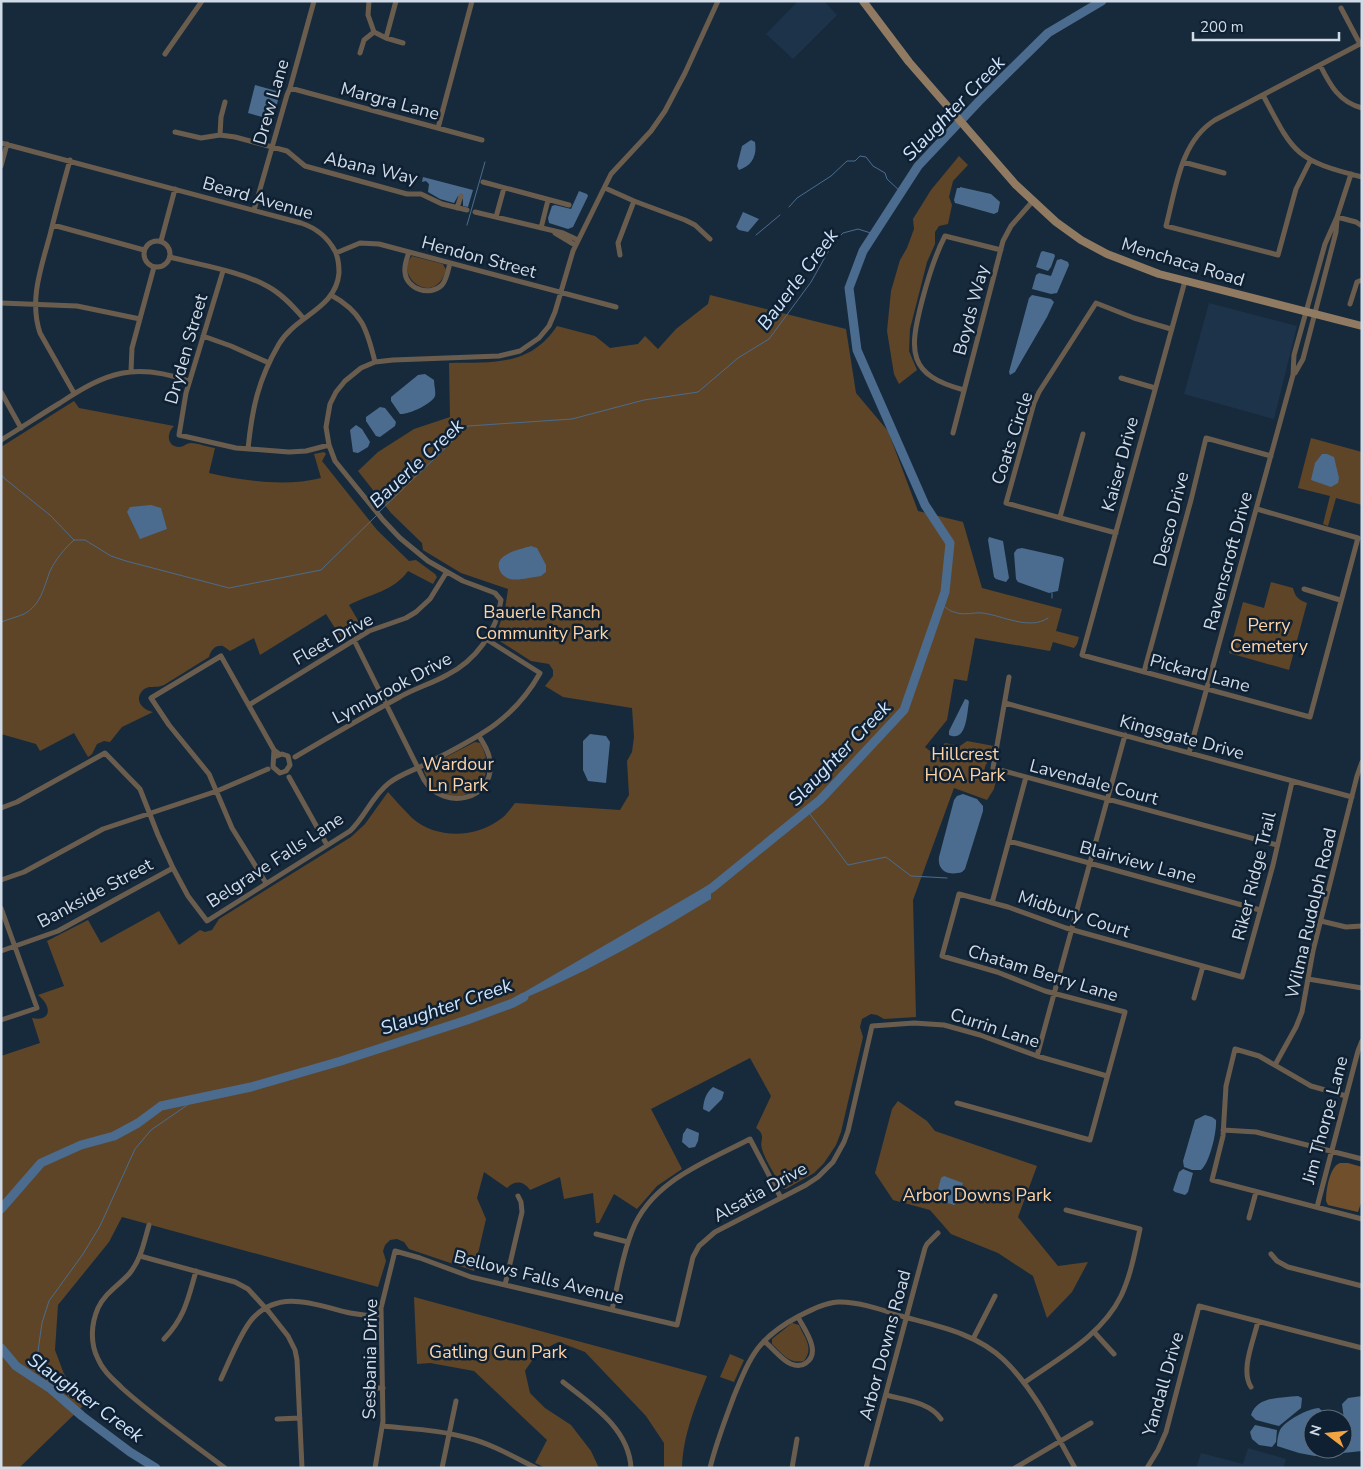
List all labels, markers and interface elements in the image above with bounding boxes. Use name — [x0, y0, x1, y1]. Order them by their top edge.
scale bar — [1193, 10, 1339, 42]
text: 200 m — [1200, 17, 1244, 37]
water label: Slaughter Creek — [897, 50, 1011, 167]
street label: Drew Lane — [247, 56, 295, 148]
street label: Margra Lane — [338, 76, 442, 126]
street label: Abana Way — [322, 146, 421, 191]
street label: Beard Avenue — [200, 171, 316, 225]
water label: Bauerle Creek — [751, 223, 845, 335]
street label: Hendon Street — [419, 230, 540, 284]
street label: Menchaca Road — [1118, 232, 1248, 292]
street label: Boyds Way — [947, 262, 995, 358]
street label: Dryden Street — [159, 290, 213, 407]
street label: Coats Circle — [986, 388, 1038, 488]
water label: Bauerle Creek — [364, 413, 470, 514]
street label: Kaiser Drive — [1096, 414, 1144, 514]
street label: Desco Drive — [1148, 469, 1194, 569]
street label: Ravenscroft Drive — [1198, 489, 1258, 633]
park label: Bauerle Ranch Community Park — [475, 600, 610, 645]
street label: Fleet Drive — [289, 607, 377, 671]
park label: Perry Cemetery — [1230, 613, 1309, 658]
street label: Lynnbrook Drive — [328, 646, 456, 730]
street label: Pickard Lane — [1147, 648, 1253, 698]
water label: Slaughter Creek — [783, 695, 897, 812]
street label: Kingsgate Drive — [1117, 709, 1247, 765]
park label: Hillcrest HOA Park — [925, 742, 1006, 787]
park label: Wardour Ln Park — [422, 752, 494, 797]
street label: Lavendale Court — [1027, 753, 1162, 811]
street label: Belgrave Falls Lane — [202, 807, 348, 913]
street label: Riker Ridge Trail — [1226, 808, 1282, 943]
street label: Wilma Rudolph Road — [1280, 825, 1342, 1001]
street label: Blairview Lane — [1077, 835, 1199, 889]
street label: Bankside Street — [33, 852, 157, 934]
street label: Midbury Court — [1015, 885, 1134, 944]
street label: Chatam Berry Lane — [965, 939, 1121, 1007]
water label: Slaughter Creek — [377, 972, 516, 1042]
street label: Currin Lane — [947, 1002, 1043, 1054]
street label: Jim Thorpe Lane — [1296, 1053, 1354, 1188]
street label: Alsatia Drive — [709, 1156, 811, 1228]
park label: Arbor Downs Park — [903, 1183, 1052, 1207]
street label: Bellows Falls Avenue — [451, 1244, 627, 1310]
street label: Arbor Downs Road — [853, 1267, 917, 1423]
street label: Sesbania Drive — [357, 1299, 383, 1419]
street label: Yandall Drive — [1136, 1329, 1189, 1440]
park label: Gatling Gun Park — [429, 1340, 568, 1364]
water label: Slaughter Creek — [22, 1347, 149, 1449]
north arrow — [1303, 1409, 1353, 1459]
text: N — [1305, 1423, 1327, 1438]

